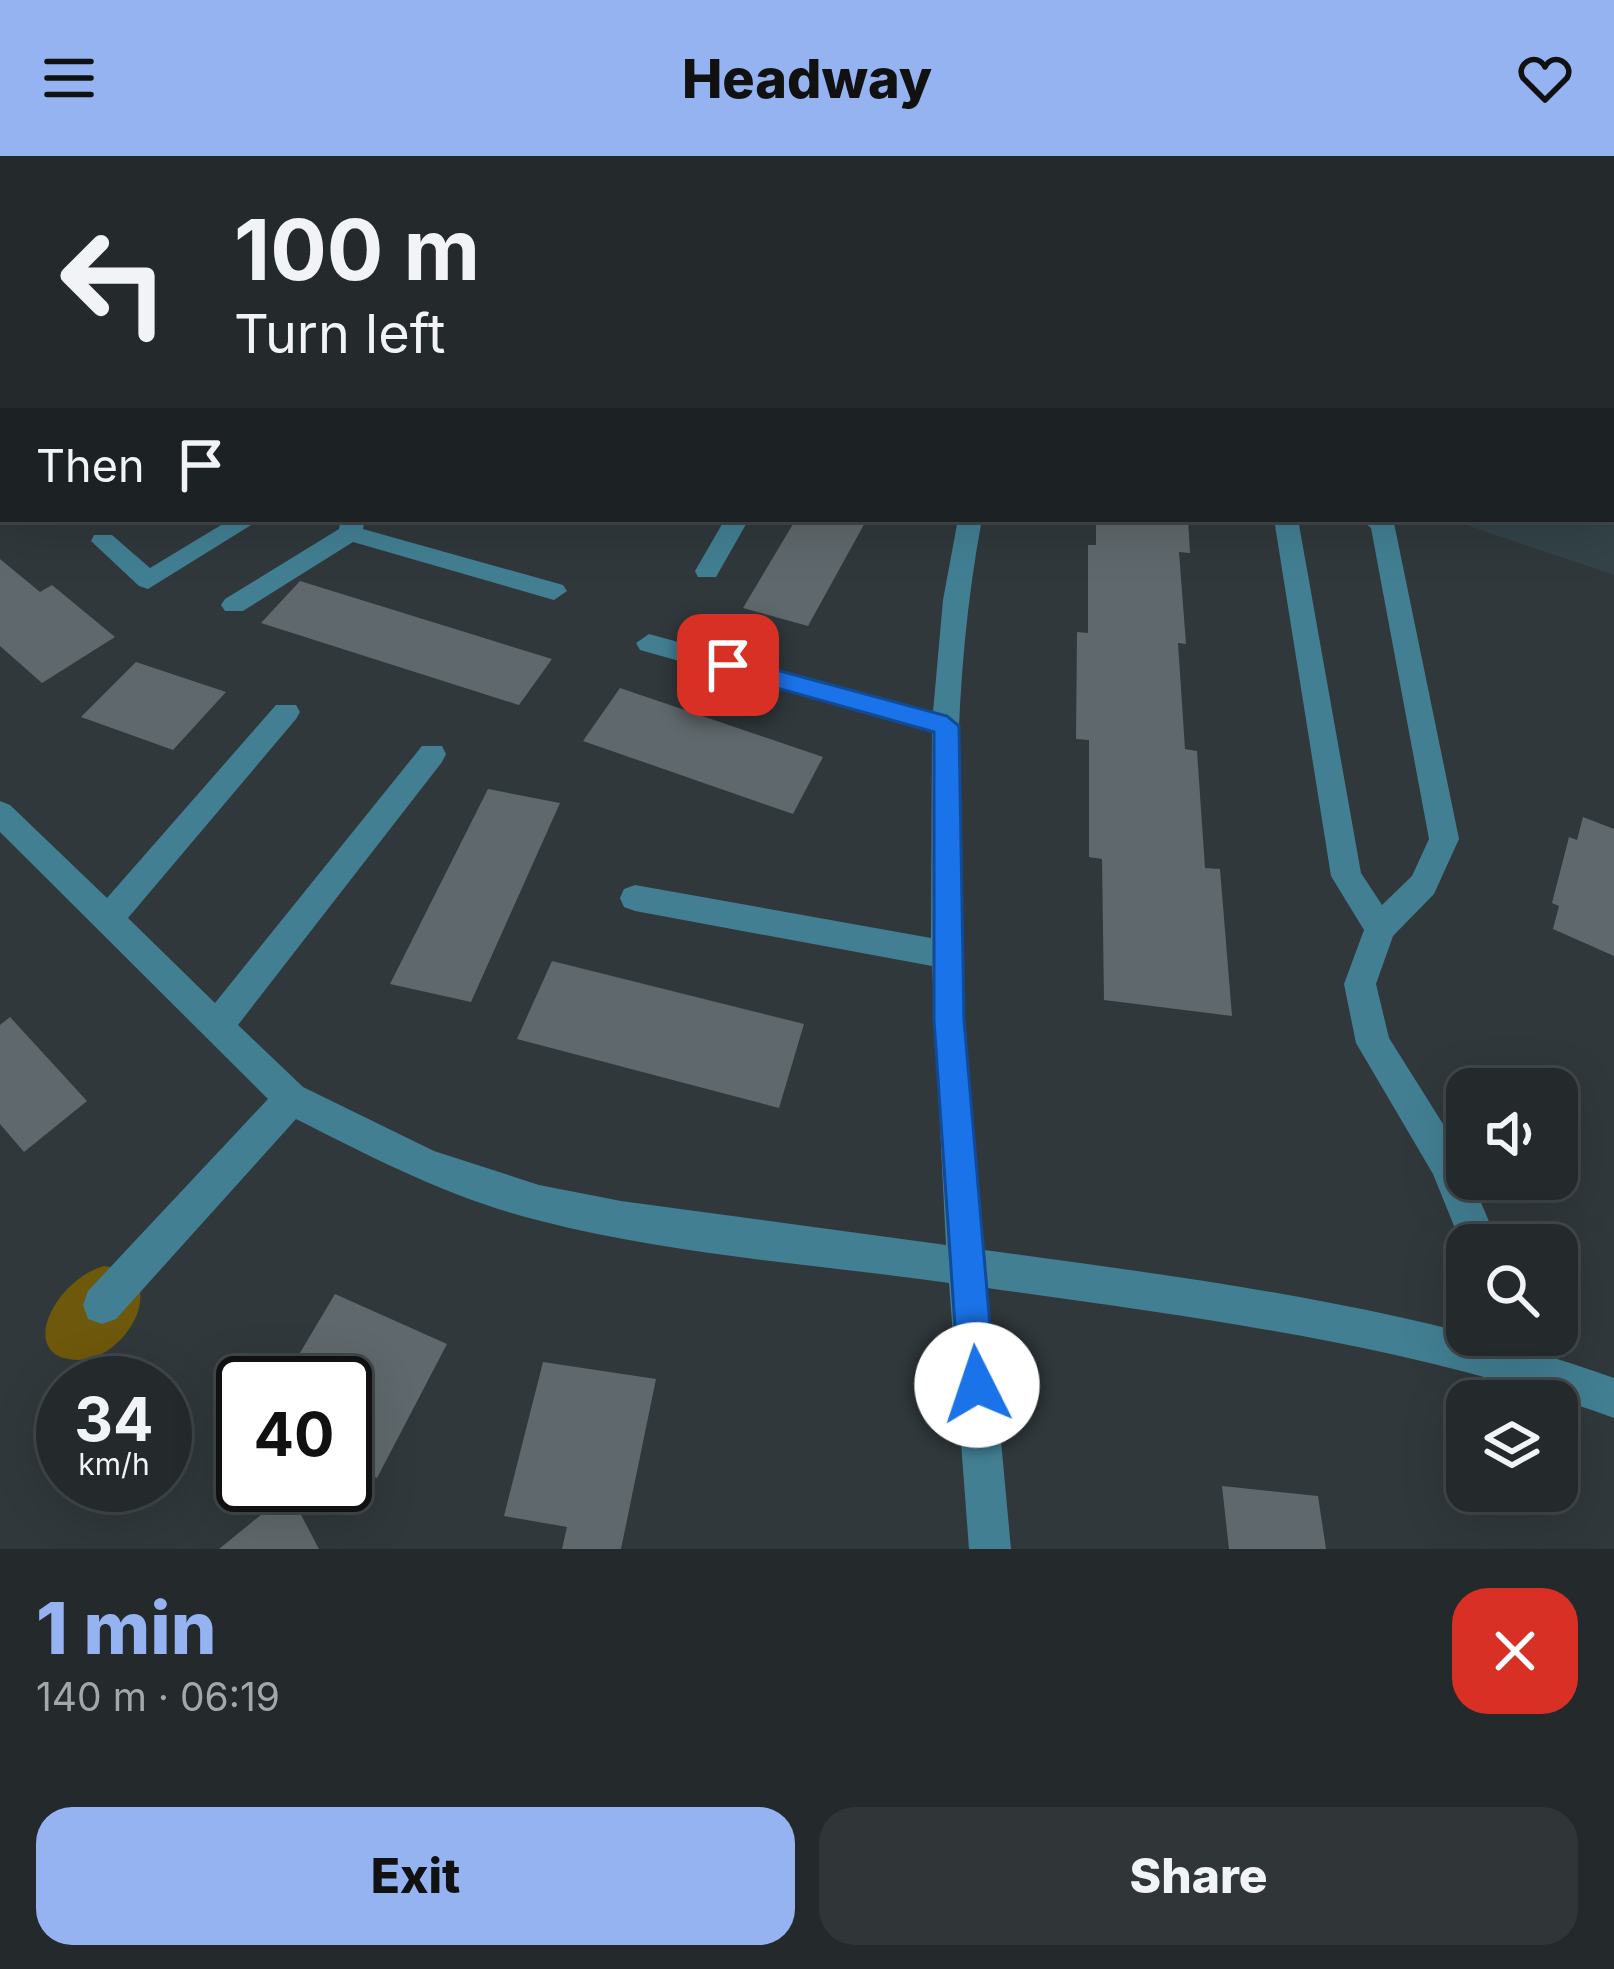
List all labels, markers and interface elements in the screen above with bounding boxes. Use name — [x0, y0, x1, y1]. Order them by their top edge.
icon: menu — [36, 45, 102, 111]
icon: heart — [1512, 45, 1578, 111]
text: Headway — [682, 46, 932, 111]
text: 100 m — [234, 199, 480, 300]
icon: left — [36, 204, 192, 360]
text: Turn left — [234, 301, 445, 366]
icon: arrive — [168, 432, 234, 498]
text: Then — [36, 438, 144, 493]
pin — [677, 614, 779, 716]
icon: arrive — [695, 632, 761, 698]
map controls — [1446, 1068, 1578, 1512]
button: sound — [1446, 1068, 1578, 1200]
button: search — [1446, 1224, 1578, 1356]
position arrow — [914, 1322, 1040, 1448]
speed limit sign: 40 — [216, 1356, 372, 1512]
button: layers — [1446, 1380, 1578, 1512]
text: 34 — [74, 1383, 154, 1455]
text: km/h — [78, 1446, 150, 1482]
text: 1 min — [36, 1584, 216, 1671]
button: close — [1452, 1588, 1578, 1714]
text: 140 m · 06:19 — [36, 1673, 280, 1720]
button: Exit — [36, 1807, 795, 1945]
button: Share — [819, 1807, 1578, 1945]

